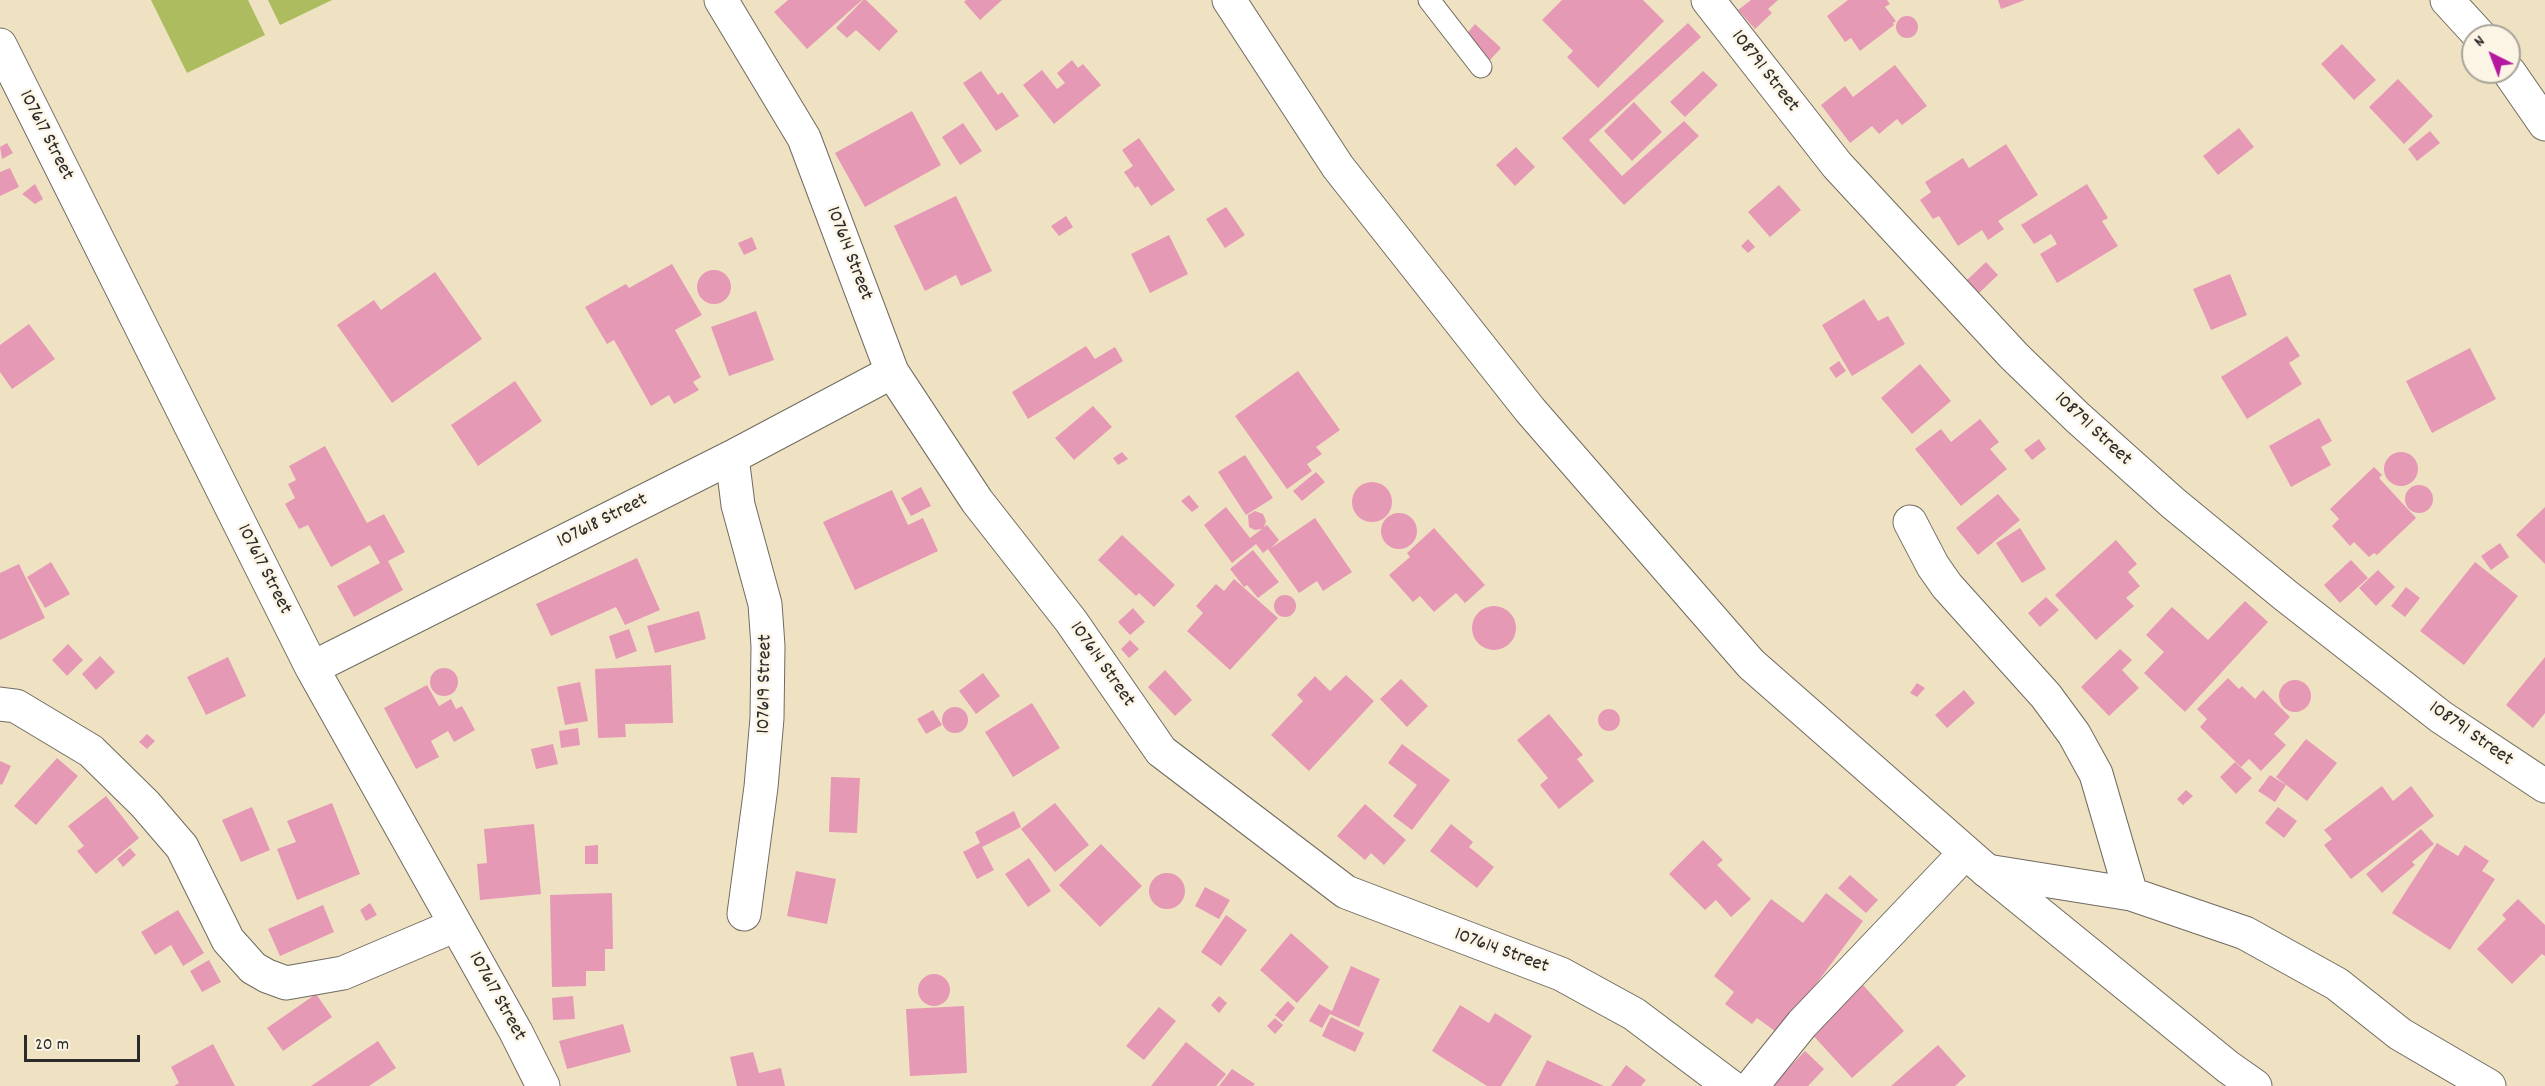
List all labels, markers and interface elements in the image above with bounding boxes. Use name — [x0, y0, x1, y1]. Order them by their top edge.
north arrow — [2461, 24, 2521, 84]
street label: 108791 Street — [1724, 26, 1804, 118]
text: N — [2469, 31, 2491, 53]
street label: 107617 Street — [12, 87, 78, 185]
street label: 107614 Street — [819, 204, 877, 304]
street label: 108791 Street — [2048, 388, 2136, 472]
street label: 107618 Street — [554, 489, 652, 555]
street label: 107617 Street — [230, 521, 296, 619]
street label: 107614 Street — [1063, 618, 1139, 712]
street label: 107619 Street — [753, 634, 779, 734]
street label: 108791 Street — [2423, 697, 2517, 773]
street label: 107614 Street — [1451, 924, 1551, 980]
street label: 107617 Street — [462, 948, 530, 1046]
scale bar — [27, 1023, 142, 1061]
text: 20 m — [35, 1033, 69, 1058]

